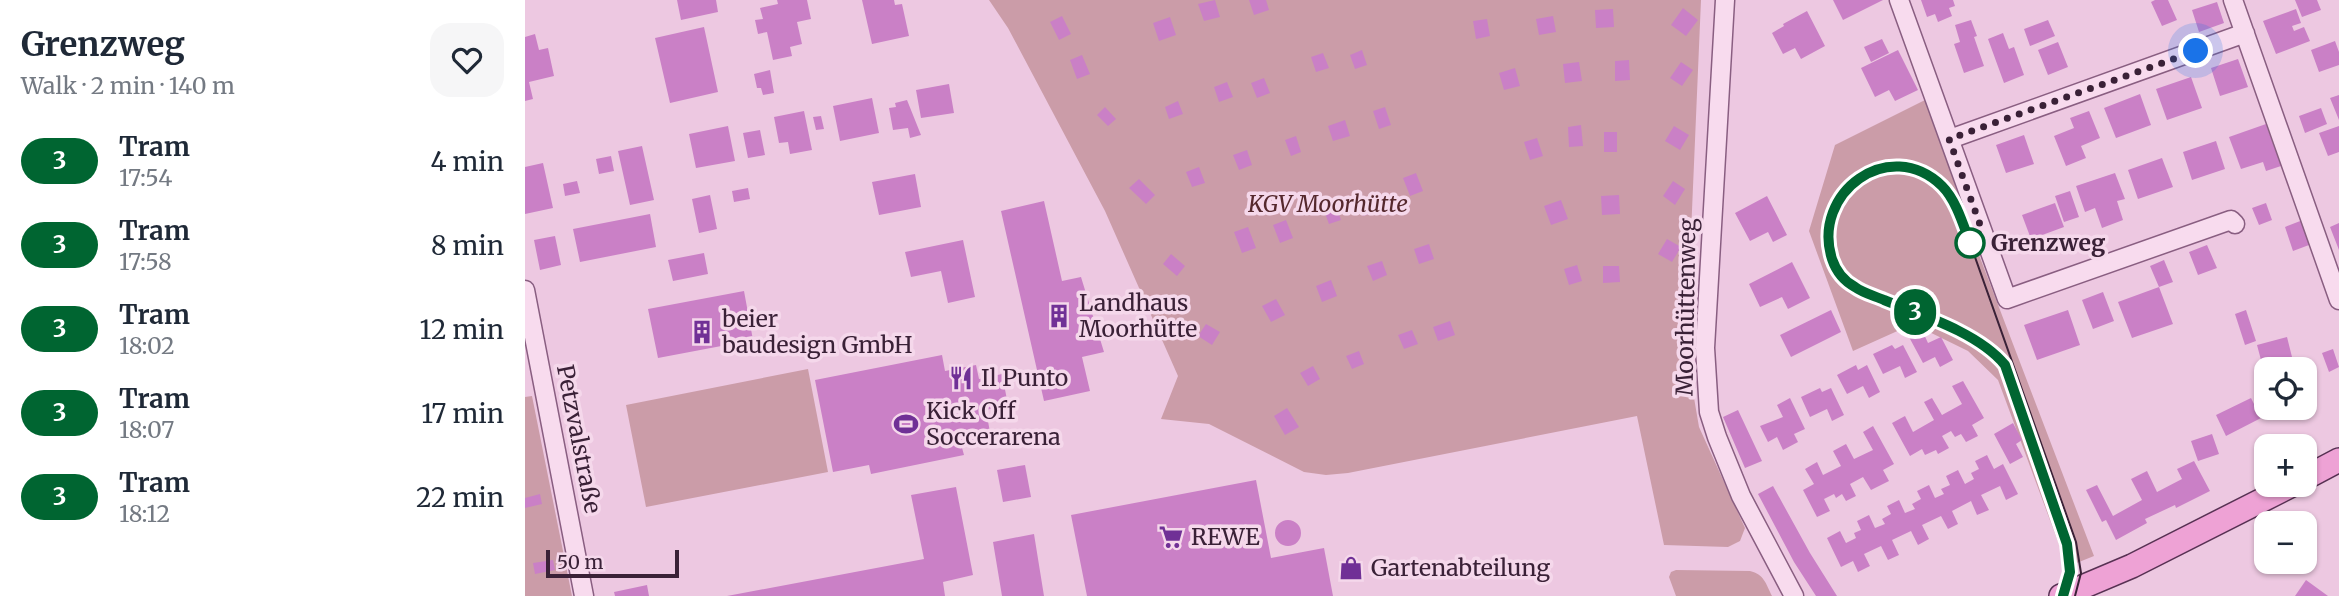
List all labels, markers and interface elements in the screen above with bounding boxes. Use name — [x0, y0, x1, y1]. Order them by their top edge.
button: heart — [430, 23, 504, 97]
text: Grenzweg — [21, 24, 185, 65]
your location — [2178, 33, 2213, 68]
text: Walk · 2 min · 140 m — [21, 71, 235, 100]
text: Tram — [119, 130, 190, 163]
text: 3 — [53, 145, 66, 176]
text: 4 min — [430, 145, 504, 178]
text: 17:54 — [119, 163, 172, 192]
park label: KGV Moorhütte — [1247, 189, 1408, 218]
text: Tram — [119, 214, 190, 247]
street label: Moorhüttenweg — [1669, 218, 1702, 396]
marker: Grenzweg — [1955, 228, 1985, 258]
place label: Grenzweg — [1991, 228, 2106, 257]
text: 3 — [53, 229, 66, 260]
text: 8 min — [431, 229, 504, 262]
text: 17:58 — [119, 247, 172, 276]
place label: Landhaus Moorhütte — [1079, 288, 1197, 343]
line badge: 3 — [1892, 289, 1938, 335]
text: 3 — [1908, 296, 1922, 327]
text: Tram — [119, 298, 190, 331]
building icon: Landhaus Moorhütte — [1045, 302, 1073, 330]
place label: beier baudesign GmbH — [721, 304, 913, 359]
text: 3 — [53, 313, 66, 344]
text: 12 min — [420, 313, 504, 346]
building icon: beier baudesign GmbH — [688, 318, 716, 346]
text: 18:02 — [119, 331, 175, 360]
map controls — [2254, 357, 2317, 574]
button: locate — [2254, 357, 2317, 420]
street label: Petzvalstraße — [551, 362, 608, 516]
place label: Il Punto — [981, 363, 1068, 392]
restaurant icon: Il Punto — [947, 364, 975, 392]
text: Tram — [119, 382, 190, 415]
place label: Kick Off Soccerarena — [926, 396, 1061, 451]
text: 3 — [53, 397, 66, 428]
text: 17 min — [421, 397, 504, 430]
sports icon: Kick Off Soccerarena — [892, 410, 920, 438]
text: 18:07 — [119, 415, 174, 444]
button: + — [2254, 434, 2317, 497]
text: Tram — [119, 466, 190, 499]
text: 3 — [53, 481, 66, 512]
text: 22 min — [416, 481, 504, 514]
text: 18:12 — [119, 499, 170, 528]
button: − — [2254, 511, 2317, 574]
place label: REWE — [1191, 522, 1260, 551]
supermarket icon: REWE — [1157, 523, 1185, 551]
scale bar — [546, 547, 679, 579]
text: 50 m — [557, 550, 603, 574]
place label: Gartenabteilung — [1371, 553, 1550, 582]
shop icon: Gartenabteilung — [1337, 554, 1365, 582]

